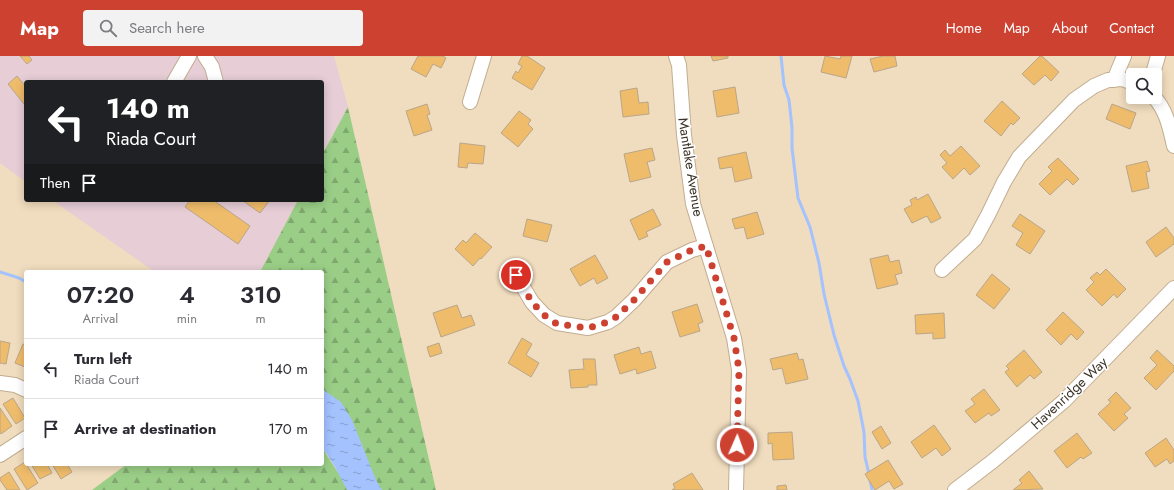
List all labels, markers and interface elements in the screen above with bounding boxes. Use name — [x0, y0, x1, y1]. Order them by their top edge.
search box — [83, 10, 363, 46]
text: Map — [20, 15, 59, 42]
icon: search — [97, 17, 119, 39]
text: Search here — [129, 17, 205, 39]
text: Home — [946, 18, 982, 38]
text: Map — [1004, 18, 1030, 38]
text: About — [1052, 18, 1087, 38]
text: Contact — [1109, 18, 1154, 38]
map controls — [1126, 68, 1162, 104]
button: search — [1126, 68, 1162, 104]
text: 140 m — [106, 88, 190, 129]
icon: left — [40, 96, 92, 148]
street label: Mantlake Avenue — [673, 116, 709, 218]
text: Riada Court — [106, 126, 196, 152]
text: Then — [40, 172, 70, 194]
icon: arrive — [78, 172, 100, 194]
pin — [499, 258, 533, 292]
icon: arrive — [505, 264, 527, 286]
text: 07:20 — [67, 277, 134, 312]
text: 4 — [179, 277, 195, 312]
text: 310 — [240, 277, 281, 312]
text: Arrival — [82, 309, 118, 328]
text: min — [177, 309, 197, 328]
text: m — [255, 309, 266, 328]
text: Turn left — [74, 348, 132, 370]
street label: Havenridge Way — [1026, 352, 1112, 434]
icon: left — [40, 358, 62, 380]
text: 140 m — [267, 358, 308, 380]
text: Riada Court — [74, 370, 139, 389]
icon: arrive — [40, 418, 62, 440]
text: Arrive at destination — [74, 418, 216, 440]
text: 170 m — [268, 418, 308, 440]
position arrow — [716, 424, 758, 466]

